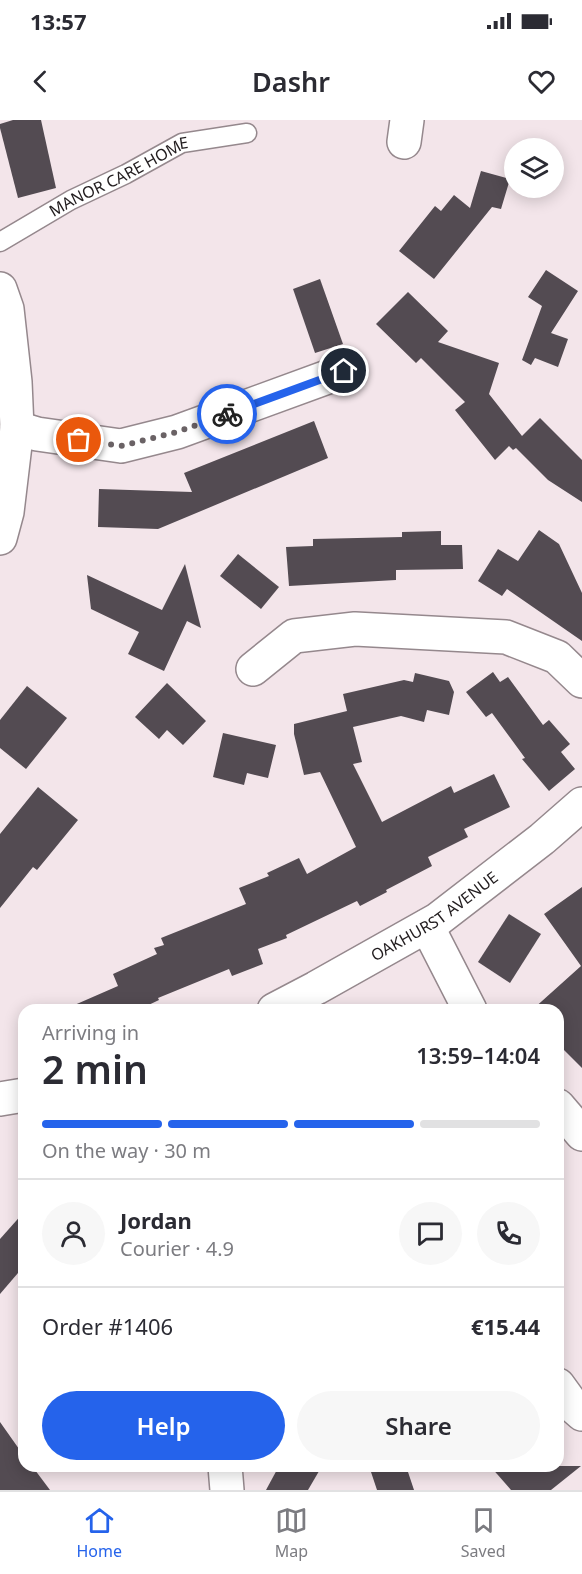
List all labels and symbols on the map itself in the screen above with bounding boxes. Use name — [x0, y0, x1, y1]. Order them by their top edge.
street label: MANOR CARE HOME — [45, 131, 190, 222]
pin — [318, 345, 369, 396]
courier — [197, 384, 257, 444]
pin — [53, 414, 104, 465]
street label: OAKHURST AVENUE — [367, 866, 502, 966]

